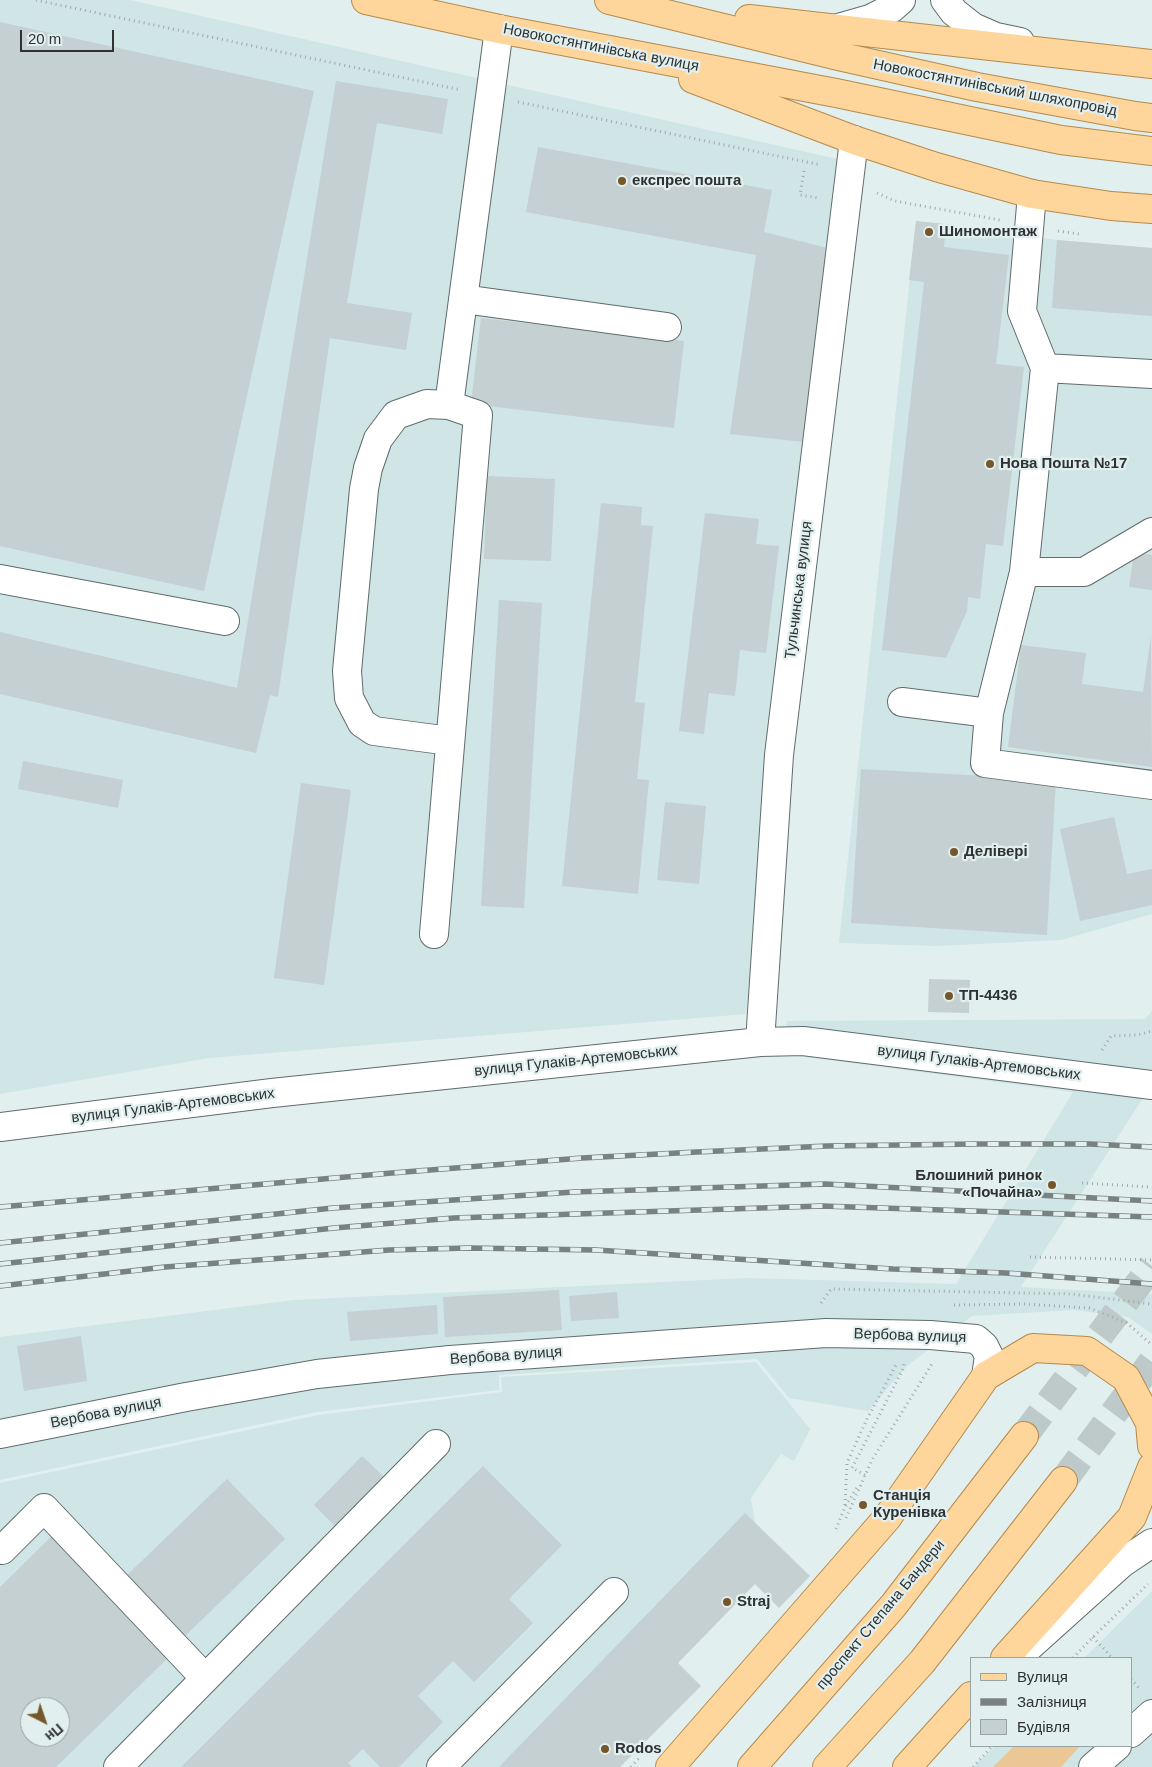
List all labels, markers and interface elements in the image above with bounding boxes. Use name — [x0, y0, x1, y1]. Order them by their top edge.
scale bar — [22, 20, 116, 52]
street label: Новокостянтинівська вулиця — [502, 20, 700, 76]
text: 20 m — [28, 30, 61, 47]
street label: Новокостянтинівський шляхопровід — [872, 55, 1118, 121]
place label: експрес пошта — [632, 172, 741, 190]
marker: експрес пошта — [616, 175, 628, 187]
place label: Шиномонтаж — [939, 223, 1037, 241]
marker: Шиномонтаж — [923, 226, 935, 238]
place label: Нова Пошта №17 — [1000, 455, 1127, 473]
marker: Нова Пошта №17 — [984, 458, 996, 470]
street label: Тульчинська вулиця — [782, 520, 816, 660]
place label: Делівері — [964, 843, 1028, 861]
marker: Делівері — [948, 846, 960, 858]
place label: ТП-4436 — [959, 987, 1017, 1005]
marker: ТП-4436 — [943, 990, 955, 1002]
street label: вулиця Гулаків-Артемовських — [473, 1041, 679, 1081]
street label: вулиця Гулаків-Артемовських — [876, 1042, 1082, 1084]
street label: вулиця Гулаків-Артемовських — [70, 1085, 276, 1127]
place label: Блошиний ринок «Почайна» — [915, 1167, 1042, 1202]
marker: Блошиний ринок «Почайна» — [1046, 1179, 1058, 1191]
street label: Вербова вулиця — [853, 1325, 967, 1347]
street label: Вербова вулиця — [449, 1343, 563, 1369]
street label: Вербова вулиця — [49, 1393, 163, 1433]
place label: Станція Куренівка — [873, 1487, 946, 1522]
marker: Станція Куренівка — [857, 1499, 869, 1511]
street label: проспект Степана Бандери — [813, 1536, 949, 1694]
place label: Straj — [737, 1593, 770, 1611]
marker: Straj — [721, 1596, 733, 1608]
legend — [970, 1657, 1132, 1747]
text: Вулиця — [1017, 1668, 1068, 1685]
text: Залізниця — [1017, 1693, 1087, 1710]
north arrow — [20, 1697, 70, 1747]
text: Будівля — [1017, 1718, 1070, 1735]
text: Пн — [42, 1720, 66, 1745]
place label: Rodos — [615, 1740, 662, 1758]
marker: Rodos — [599, 1743, 611, 1755]

